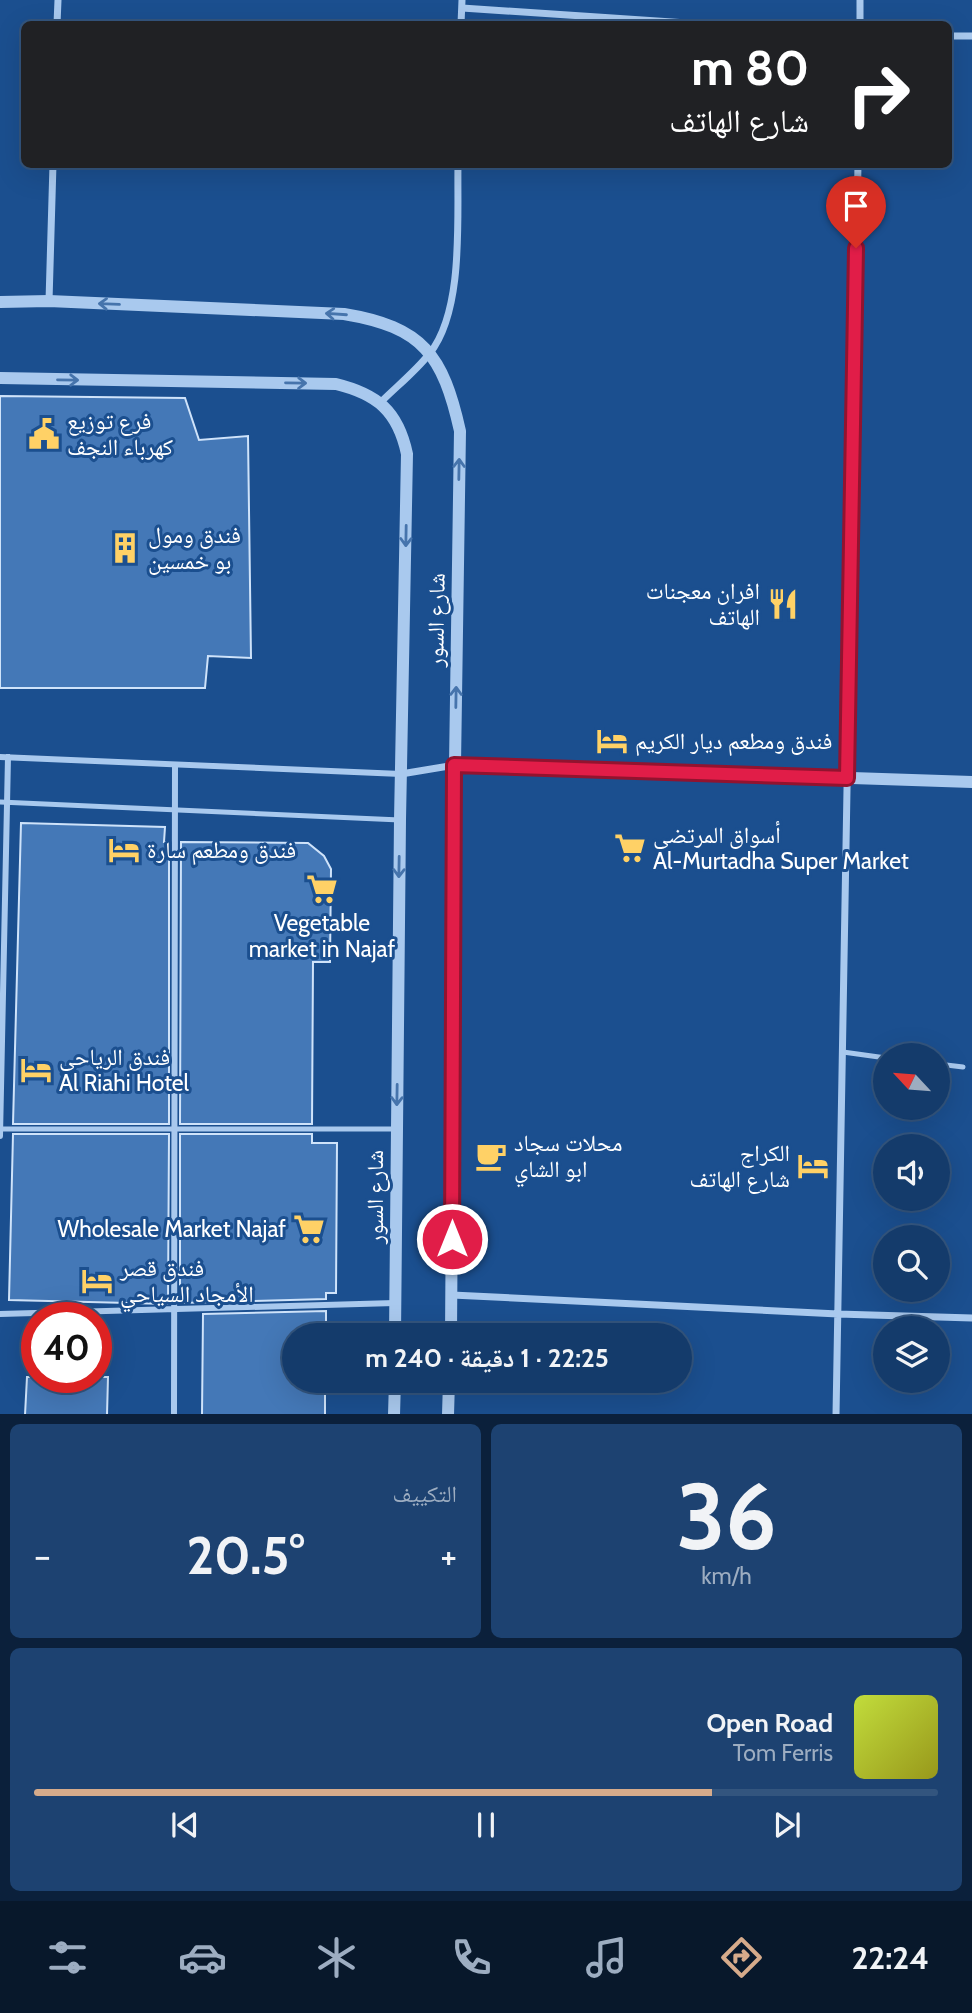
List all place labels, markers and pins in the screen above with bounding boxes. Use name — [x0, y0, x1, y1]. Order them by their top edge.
pin — [826, 176, 886, 248]
place label: فرع توزيع كهرباء النجف — [67, 407, 174, 461]
public building icon: فرع توزيع كهرباء النجف — [27, 417, 61, 451]
place label: فندق ومول بو خمسين — [148, 521, 241, 575]
building icon: فندق ومول بو خمسين — [108, 531, 142, 565]
place label: افران معجنات الهاتف — [646, 577, 760, 631]
restaurant icon: افران معجنات الهاتف — [766, 587, 800, 621]
hotel icon: فندق ومطعم ديار الكريم — [595, 724, 629, 758]
place label: فندق ومطعم ديار الكريم — [635, 727, 832, 757]
place label: أسواق المرتضى Al-Murtadha Super Market — [653, 821, 909, 875]
supermarket icon: أسواق المرتضى Al-Murtadha Super Market — [613, 831, 647, 865]
hotel icon: فندق ومطعم سارة — [107, 833, 141, 867]
place label: فندق ومطعم سارة — [147, 836, 296, 866]
supermarket icon: Vegetable market in Najaf — [305, 872, 339, 906]
place label: Vegetable market in Najaf — [249, 909, 396, 963]
place label: فندق الرياحي Al Riahi Hotel — [59, 1043, 190, 1097]
hotel icon: فندق الرياحي Al Riahi Hotel — [19, 1053, 53, 1087]
place label: محلات سجاد ابو الشاي — [514, 1129, 623, 1188]
cafe icon: محلات سجاد ابو الشاي — [474, 1139, 508, 1173]
place label: الكراج شارع الهاتف — [689, 1139, 790, 1194]
hotel icon: الكراج شارع الهاتف — [796, 1149, 830, 1183]
supermarket icon: Wholesale Market Najaf — [292, 1212, 326, 1246]
place label: Wholesale Market Najaf — [57, 1215, 286, 1243]
place label: فندق قصر الأمجاد السياحي — [119, 1254, 254, 1313]
hotel icon: فندق قصر الأمجاد السياحي — [80, 1264, 114, 1298]

